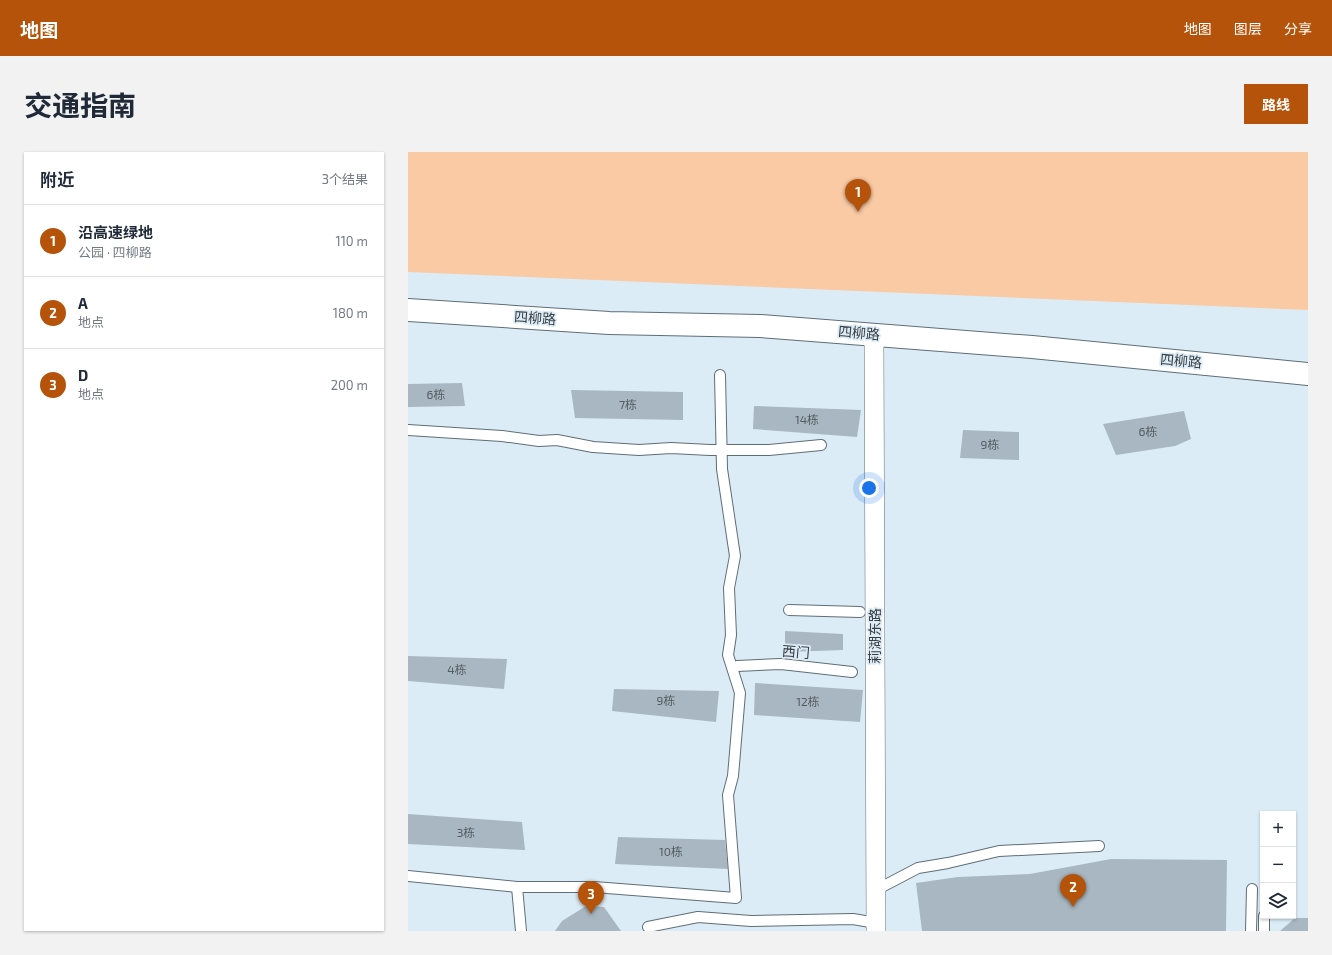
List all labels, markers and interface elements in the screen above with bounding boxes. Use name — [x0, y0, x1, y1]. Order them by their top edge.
text: 地图 — [20, 18, 58, 41]
text: 地图 — [1184, 20, 1212, 37]
text: 图层 — [1234, 20, 1262, 37]
text: 分享 — [1284, 20, 1312, 37]
button: 路线 — [1244, 84, 1308, 124]
text: 交通指南 — [24, 88, 136, 122]
text: 附近 — [40, 169, 74, 189]
text: 3个结果 — [322, 171, 368, 187]
pin: 1 — [845, 179, 871, 212]
text: 沿高速绿地 — [78, 223, 153, 241]
text: 1 — [50, 233, 56, 249]
text: 110 m — [336, 233, 368, 249]
text: 公园 · 四柳路 — [78, 244, 152, 260]
text: A — [78, 294, 88, 312]
text: 2 — [49, 305, 57, 321]
text: 180 m — [333, 305, 368, 321]
street label: 四柳路 — [513, 308, 557, 327]
text: 地点 — [78, 314, 104, 330]
street label: 四柳路 — [837, 322, 881, 343]
street label: 四柳路 — [1159, 350, 1203, 371]
text: D — [78, 366, 88, 384]
text: 3 — [49, 377, 57, 393]
text: 200 m — [331, 377, 368, 393]
text: 地点 — [78, 386, 104, 402]
house number: 6栋 — [427, 387, 445, 401]
house number: 7栋 — [619, 397, 637, 411]
house number: 14栋 — [795, 412, 819, 426]
house number: 6栋 — [1139, 424, 1157, 438]
house number: 9栋 — [981, 437, 999, 451]
your location — [859, 478, 879, 498]
street label: 莉湖东路 — [866, 608, 883, 664]
street label: 西门 — [781, 642, 811, 661]
house number: 4栋 — [447, 662, 467, 676]
house number: 9栋 — [657, 693, 675, 707]
house number: 12栋 — [796, 694, 820, 708]
map controls — [1260, 811, 1296, 919]
button: + — [1260, 811, 1296, 847]
house number: 3栋 — [457, 825, 475, 839]
house number: 10栋 — [659, 844, 683, 858]
button: − — [1260, 847, 1296, 883]
pin: 2 — [1060, 874, 1086, 907]
pin: 3 — [578, 881, 604, 914]
button: layers — [1260, 883, 1296, 919]

